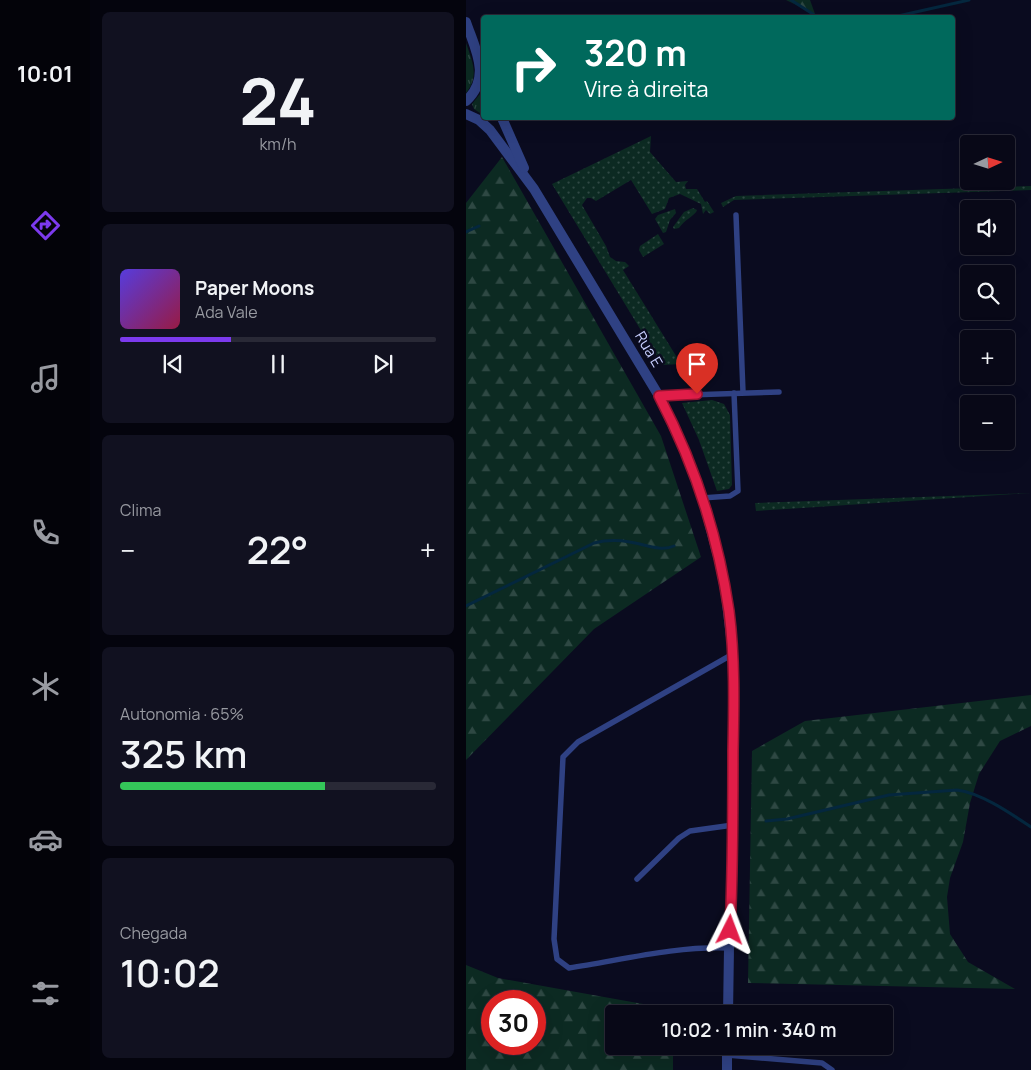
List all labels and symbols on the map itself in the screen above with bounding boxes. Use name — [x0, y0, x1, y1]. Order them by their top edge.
north arrow — [960, 135, 1015, 190]
street label: Rua E — [630, 327, 668, 371]
pin — [676, 343, 718, 394]
position arrow — [703, 903, 755, 955]
speed limit sign: 30 — [481, 990, 546, 1055]

